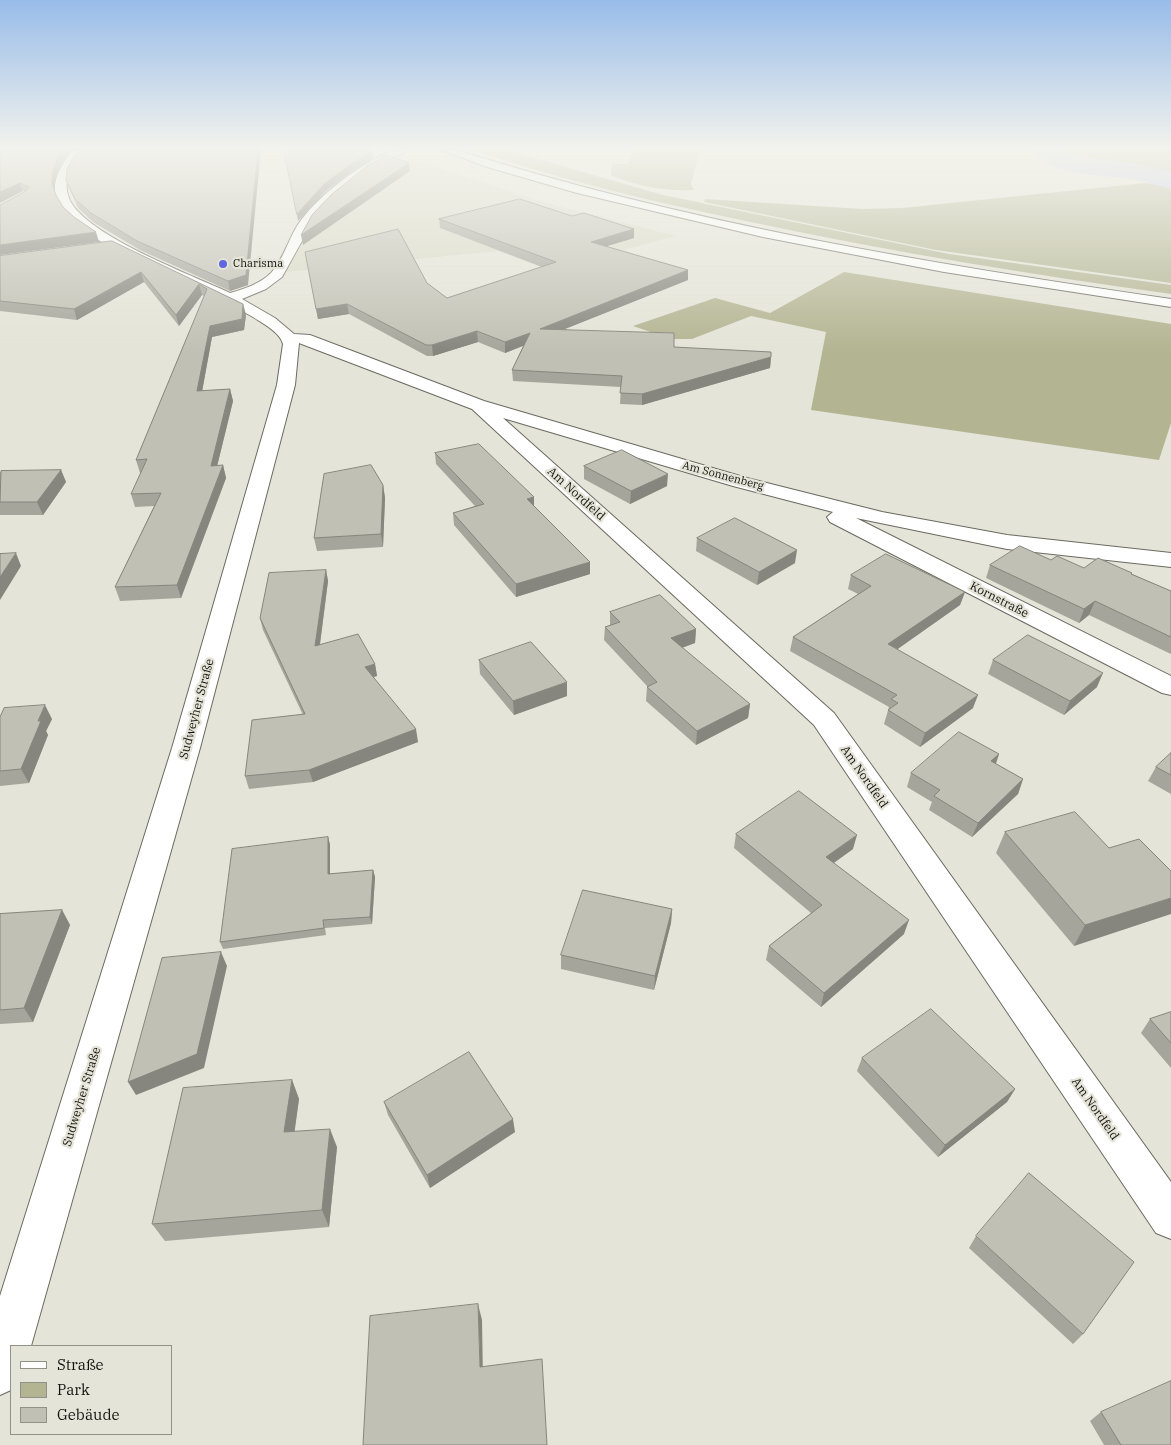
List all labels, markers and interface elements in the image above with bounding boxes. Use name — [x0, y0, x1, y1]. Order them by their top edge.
place label: Charisma — [233, 257, 283, 271]
marker: Charisma — [217, 258, 229, 270]
street label: Am Sonnenberg — [681, 459, 765, 493]
street label: Am Nordfeld — [544, 464, 608, 524]
street label: Kornstraße — [967, 579, 1031, 621]
street label: Sudweyher Straße — [177, 657, 217, 761]
street label: Am Nordfeld — [837, 743, 891, 811]
street label: Sudweyher Straße — [60, 1046, 104, 1148]
street label: Am Nordfeld — [1068, 1075, 1122, 1143]
legend — [10, 1345, 172, 1435]
text: Straße — [57, 1355, 104, 1374]
text: Park — [57, 1380, 90, 1399]
text: Gebäude — [57, 1405, 120, 1424]

